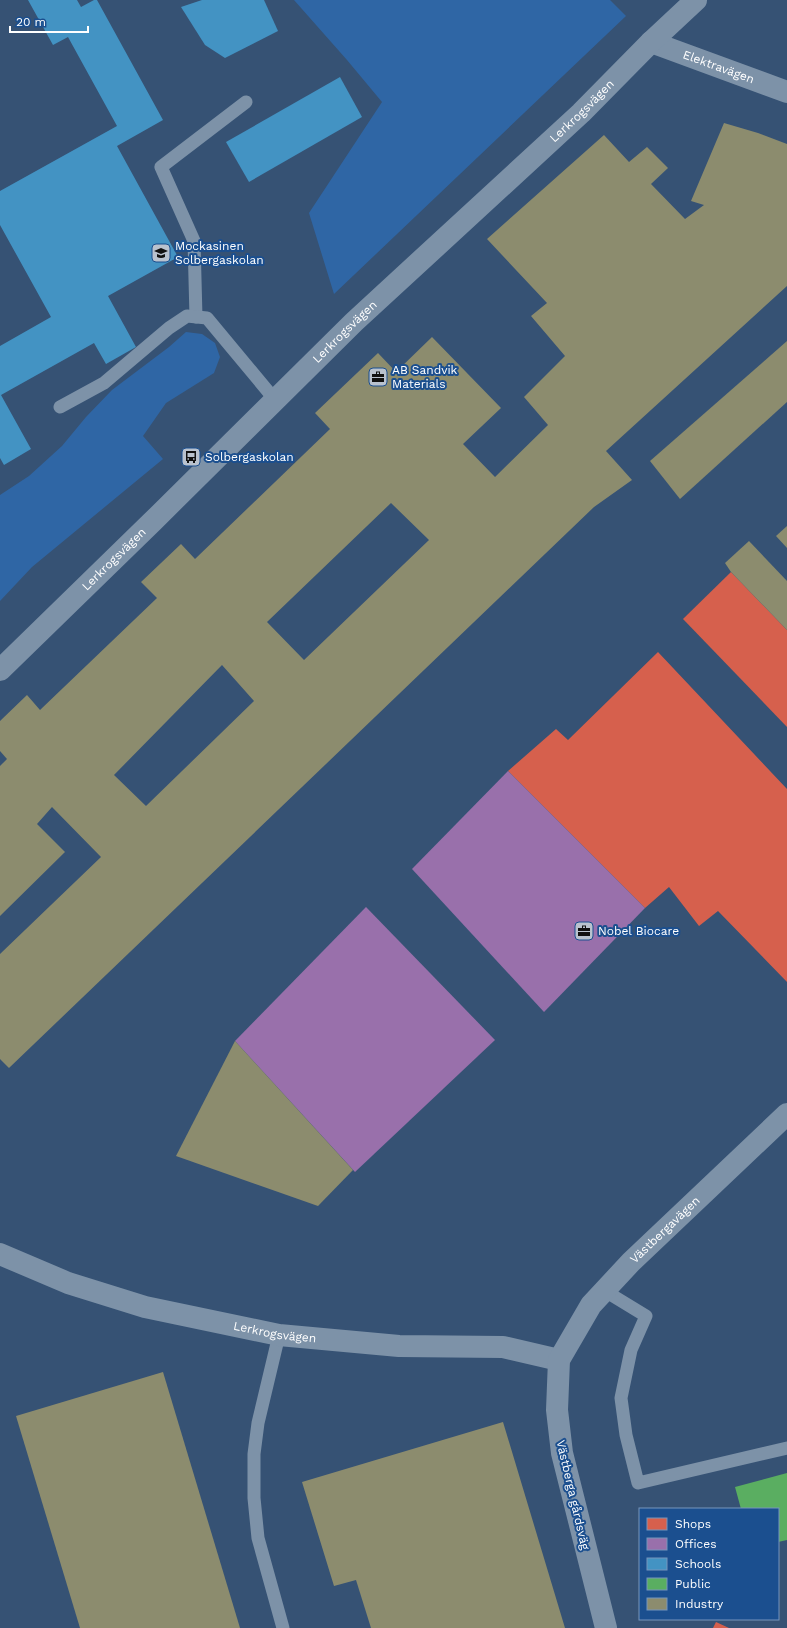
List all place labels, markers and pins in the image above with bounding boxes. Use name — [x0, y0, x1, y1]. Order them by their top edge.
place label: Mockasinen Solbergaskolan — [175, 239, 264, 267]
school or university icon: Mockasinen Solbergaskolan — [150, 242, 172, 264]
place label: AB Sandvik Materials — [392, 363, 458, 391]
office icon: AB Sandvik Materials — [367, 366, 389, 388]
bus stop icon: Solbergaskolan — [180, 446, 202, 468]
place label: Solbergaskolan — [205, 450, 294, 464]
office icon: Nobel Biocare — [573, 920, 595, 942]
place label: Nobel Biocare — [598, 924, 679, 938]

